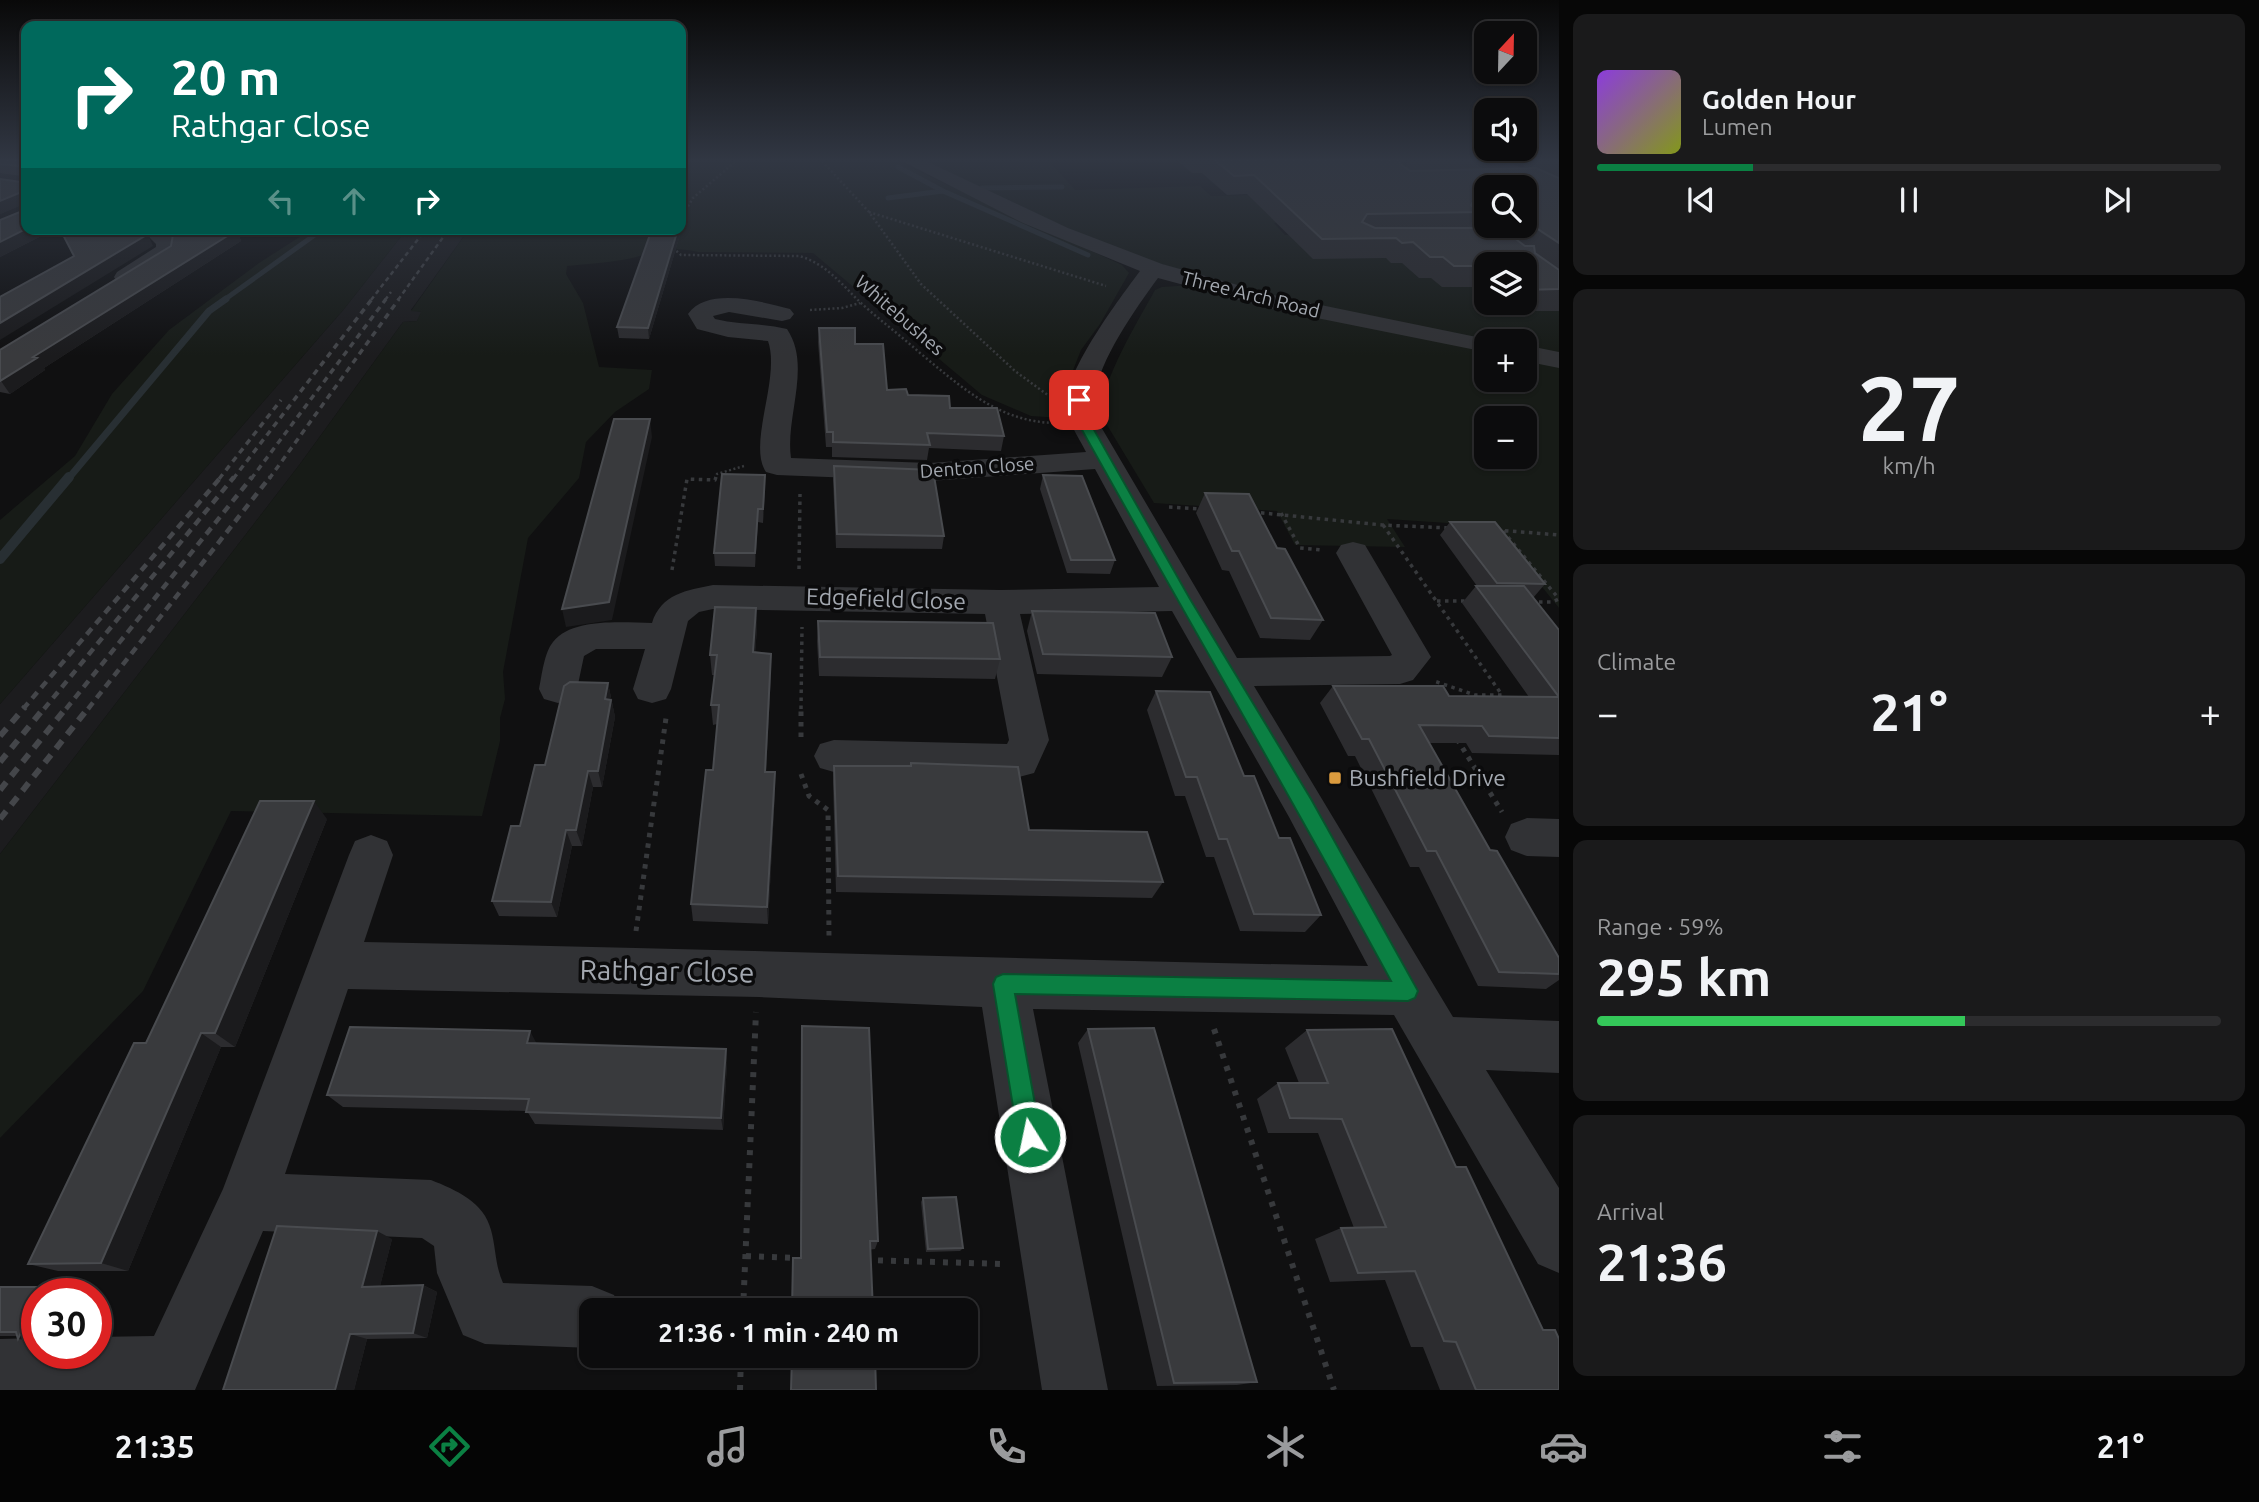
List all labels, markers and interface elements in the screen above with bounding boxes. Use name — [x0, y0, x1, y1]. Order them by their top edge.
north arrow — [1474, 21, 1536, 84]
map controls — [1474, 21, 1537, 469]
icon: right — [56, 49, 147, 140]
text: 20 m — [171, 49, 280, 104]
text: Golden Hour — [1702, 85, 1856, 114]
button: sound — [1474, 98, 1537, 161]
text: Rathgar Close — [171, 107, 371, 143]
text: Lumen — [1702, 114, 1773, 139]
button: search — [1474, 175, 1537, 238]
icon: previous — [1682, 181, 1720, 219]
icon: pause — [1890, 181, 1928, 219]
icon: next — [2098, 181, 2136, 219]
icon: left — [262, 182, 300, 220]
icon: ahead — [335, 182, 373, 220]
icon: right — [408, 182, 446, 220]
button: layers — [1474, 252, 1537, 315]
street label: Three Arch Road — [1180, 266, 1322, 322]
street label: Whitebushes — [851, 270, 949, 360]
button: + — [1474, 329, 1537, 392]
text: 27 — [1858, 356, 1960, 458]
pin — [1049, 370, 1109, 430]
icon: arrive — [1060, 381, 1098, 419]
button: − — [1474, 406, 1537, 469]
street label: Denton Close — [919, 452, 1035, 482]
text: km/h — [1882, 453, 1936, 478]
street label: Edgefield Close — [806, 583, 966, 614]
text: Climate — [1597, 649, 1676, 674]
text: 21° — [1870, 683, 1948, 741]
text: − — [1597, 692, 1618, 734]
text: + — [2200, 692, 2221, 734]
place label: Bushfield Drive — [1349, 765, 1506, 790]
marker: Bushfield Drive — [1327, 770, 1343, 786]
text: Range · 59% — [1597, 914, 1724, 939]
text: 295 km — [1597, 948, 1771, 1006]
street label: Rathgar Close — [579, 953, 755, 988]
position arrow — [993, 1100, 1067, 1174]
text: Arrival — [1597, 1199, 1664, 1224]
text: 21:36 — [1597, 1233, 1727, 1291]
speed limit sign: 30 — [21, 1278, 112, 1369]
text: 21:36 · 1 min · 240 m — [658, 1318, 899, 1347]
icon: directions — [425, 1422, 474, 1471]
icon: music — [703, 1422, 752, 1471]
icon: phone — [982, 1422, 1031, 1471]
icon: climate — [1261, 1422, 1310, 1471]
icon: car — [1539, 1422, 1588, 1471]
icon: filters — [1818, 1422, 1867, 1471]
text: 21:35 — [115, 1428, 195, 1464]
text: 21° — [2097, 1428, 2144, 1464]

